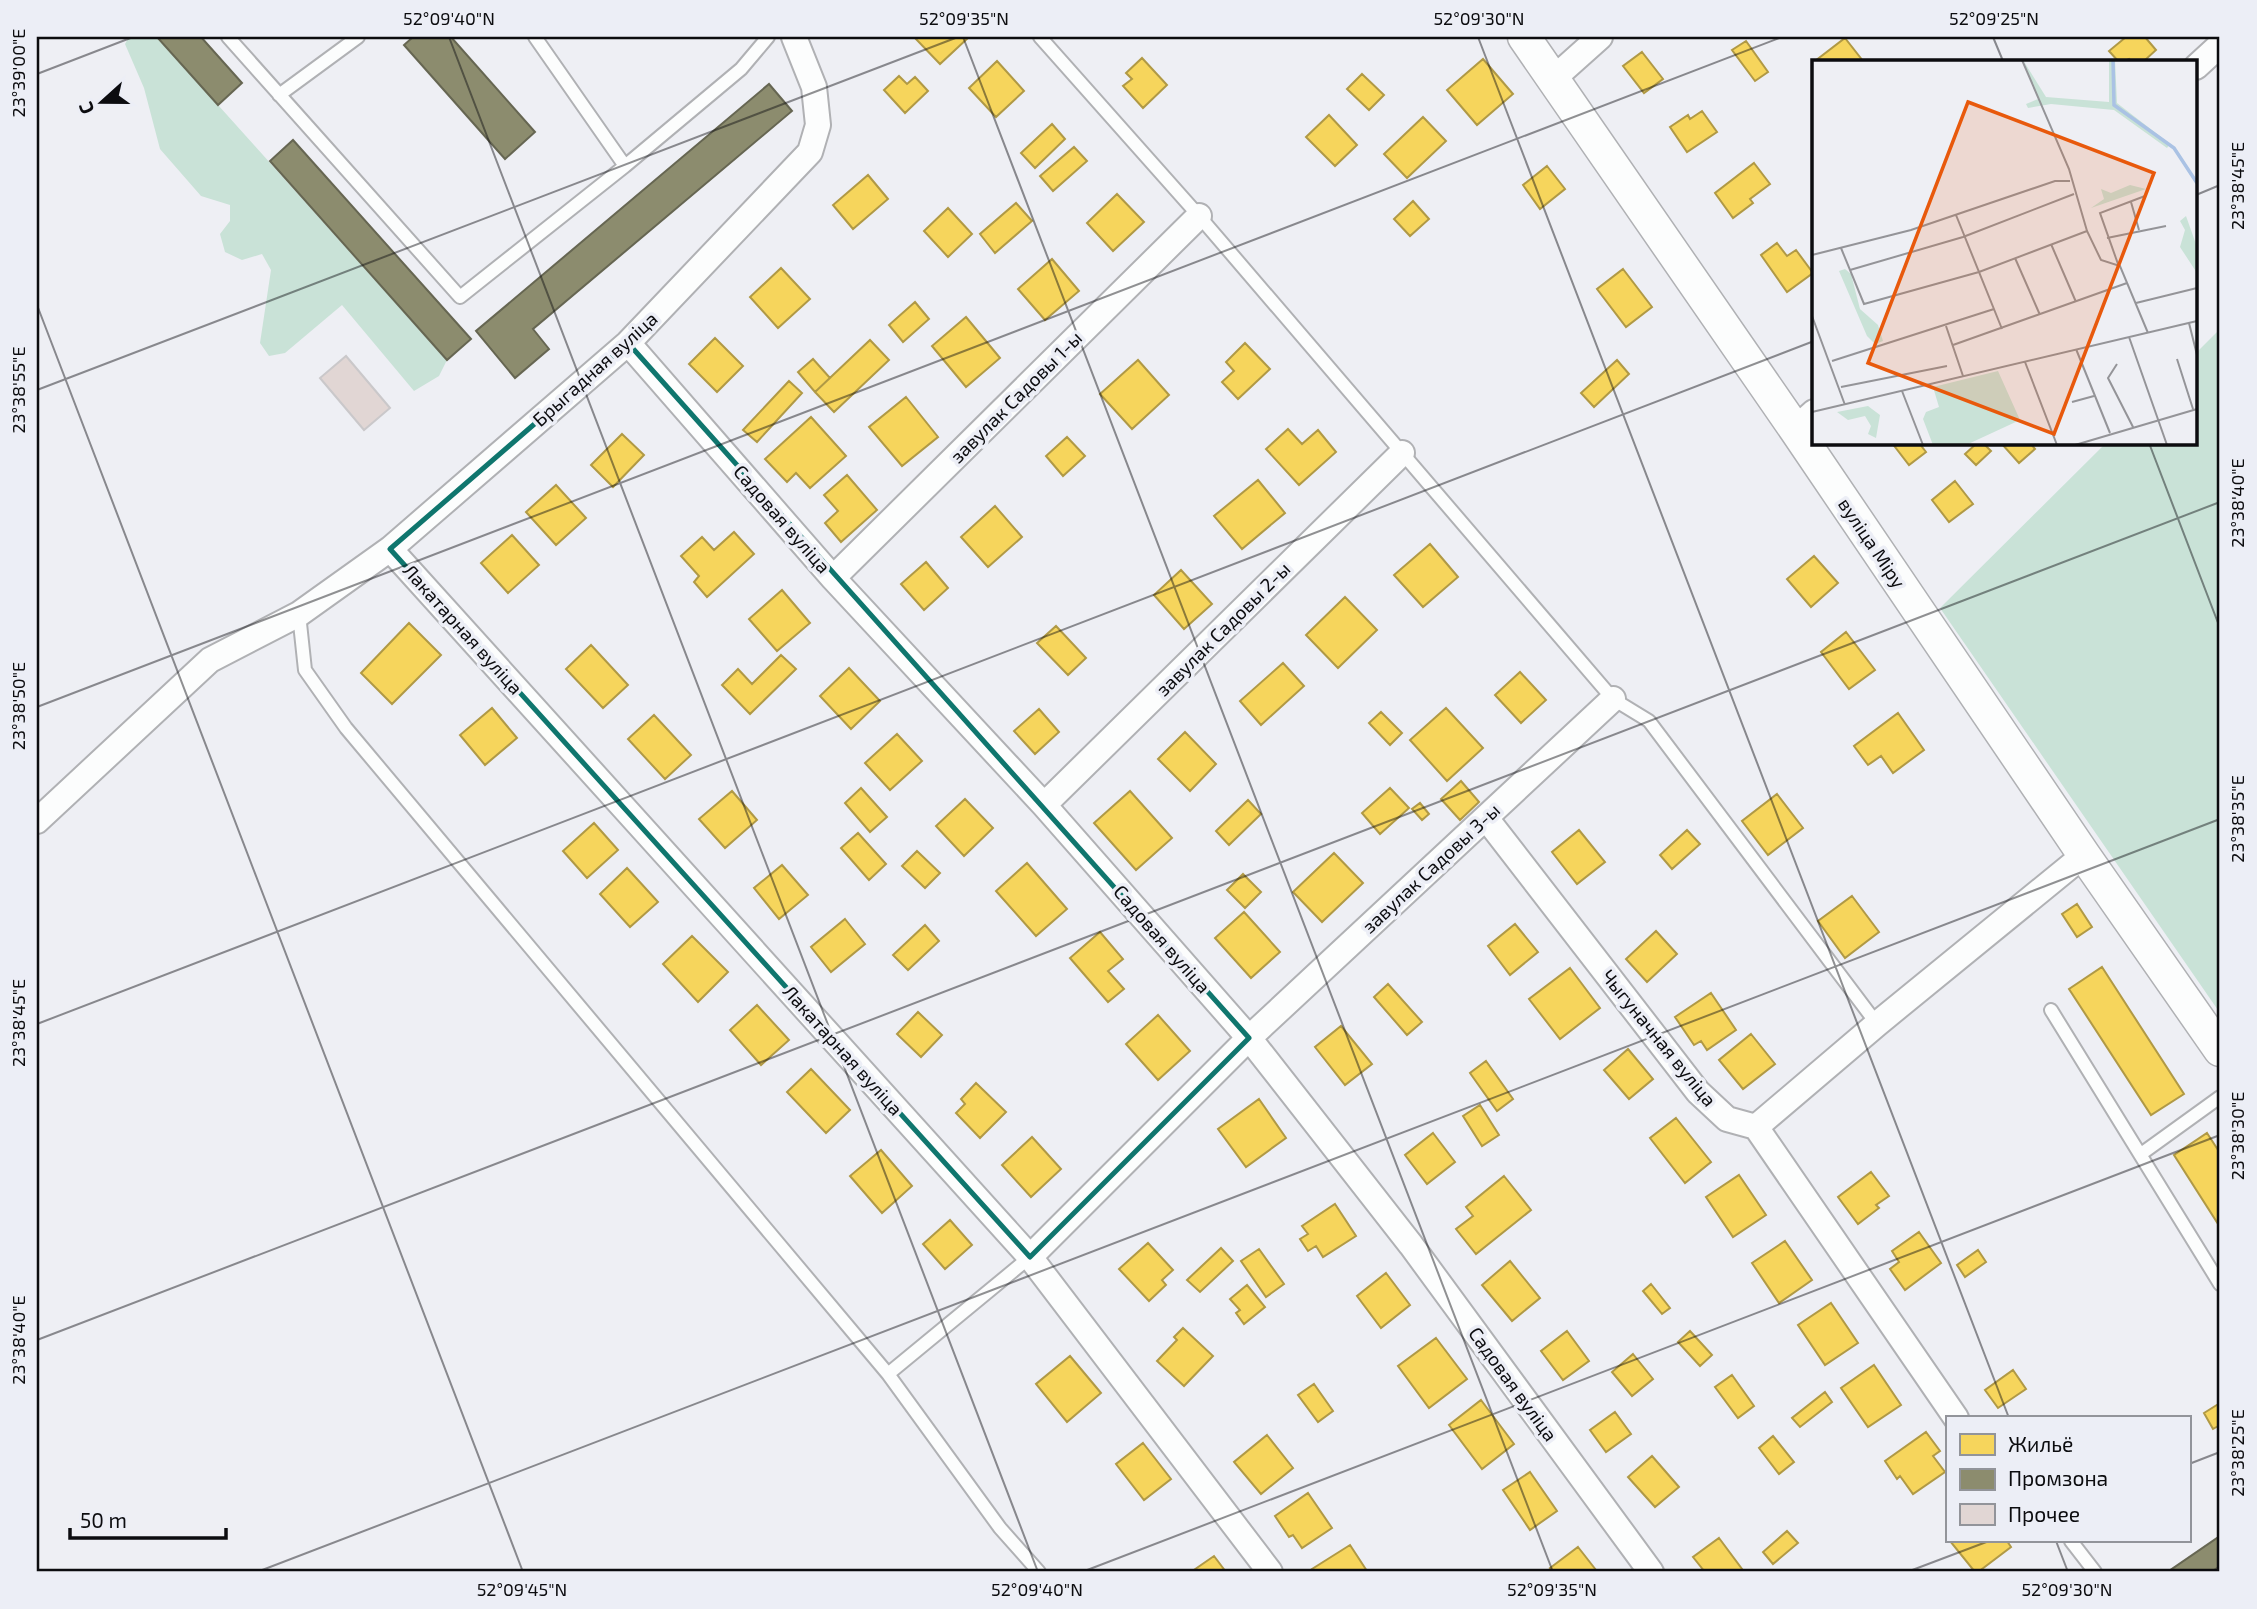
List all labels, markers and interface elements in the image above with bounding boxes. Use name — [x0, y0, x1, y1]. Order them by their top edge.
text: 52°09'40"N — [403, 7, 495, 29]
text: 52°09'35"N — [919, 7, 1009, 29]
text: 52°09'30"N — [1433, 7, 1525, 29]
text: 52°09'25"N — [1949, 7, 2039, 29]
text: 23°39'00"E — [7, 29, 29, 117]
inset map — [1812, 60, 2198, 444]
north arrow — [66, 66, 136, 136]
text: С — [73, 99, 98, 118]
text: 23°38'45"E — [2226, 142, 2248, 230]
street label: Брыгадная вуліца — [528, 307, 662, 431]
street label: завулак Садовы 1-ы — [945, 326, 1087, 468]
text: 23°38'55"E — [7, 346, 29, 434]
text: 23°38'40"E — [2226, 458, 2248, 548]
street label: Садовая вуліца — [728, 460, 836, 578]
street label: вуліца Міру — [1833, 493, 1911, 593]
street label: завулак Садовы 2-ы — [1151, 557, 1295, 701]
street label: Лакатарная вуліца — [398, 559, 528, 699]
text: 23°38'50"E — [7, 662, 29, 750]
text: 23°38'35"E — [2226, 775, 2248, 863]
street label: завулак Садовы 3-ы — [1357, 798, 1505, 938]
street label: Садовая вуліца — [1108, 880, 1216, 998]
street label: Чыгуначная вуліца — [1596, 965, 1722, 1111]
text: 23°38'45"E — [7, 979, 29, 1067]
street label: Лакатарная вуліца — [778, 980, 908, 1120]
text: 23°38'30"E — [2226, 1092, 2248, 1180]
text: 23°38'40"E — [7, 1295, 29, 1385]
street label: Садовая вуліца — [1463, 1322, 1563, 1446]
text: 23°38'25"E — [2226, 1409, 2248, 1497]
legend — [1946, 1416, 2190, 1542]
text: Жильё — [2008, 1431, 2073, 1456]
text: Промзона — [2008, 1465, 2108, 1490]
scale bar — [70, 1497, 226, 1541]
text: Прочее — [2008, 1501, 2080, 1526]
text: 50 m — [80, 1507, 127, 1532]
text: 52°09'45"N — [477, 1578, 567, 1600]
text: 52°09'40"N — [991, 1578, 1083, 1600]
text: 52°09'35"N — [1507, 1578, 1597, 1600]
text: 52°09'30"N — [2021, 1578, 2113, 1600]

